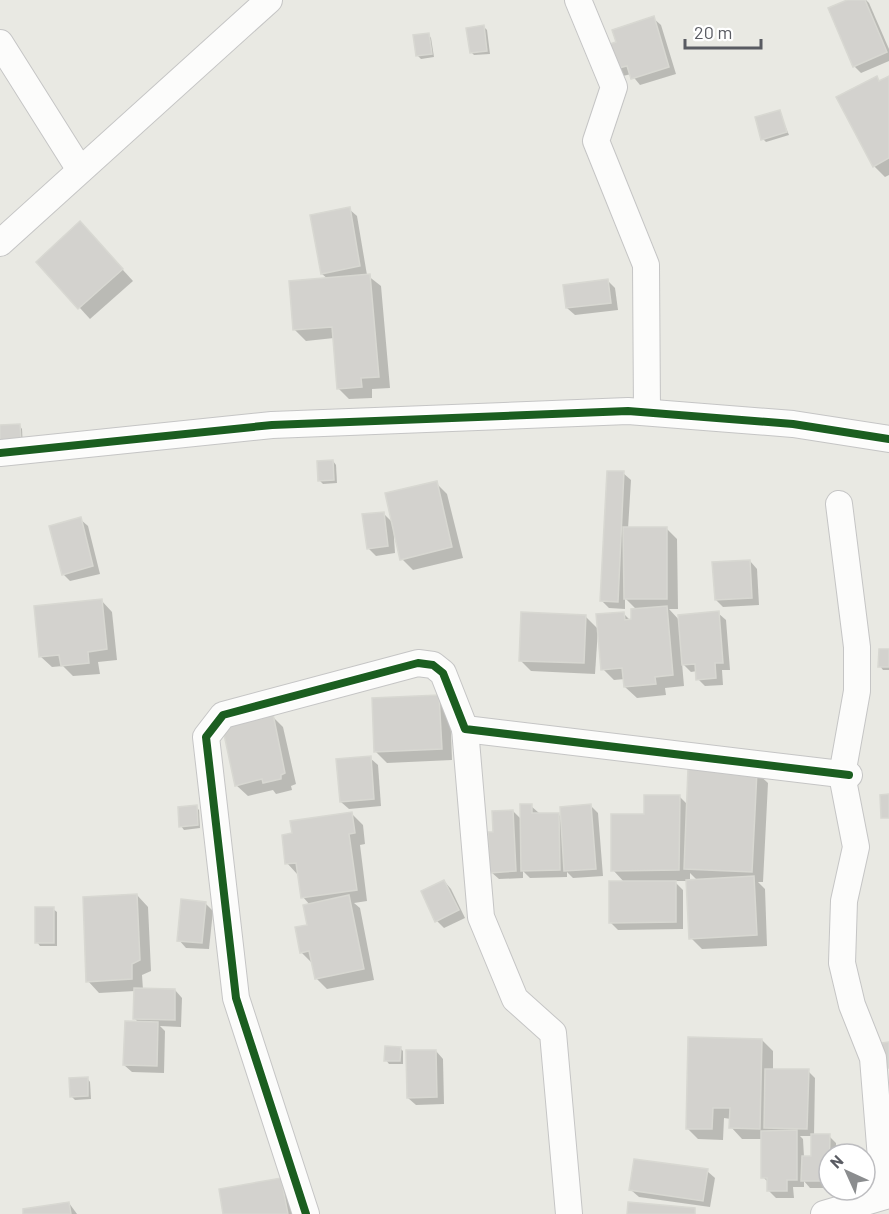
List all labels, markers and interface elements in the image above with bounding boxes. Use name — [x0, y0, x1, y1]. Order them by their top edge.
scale bar — [685, 12, 762, 50]
text: 20 m — [694, 21, 732, 43]
north arrow — [817, 1142, 877, 1202]
text: N — [826, 1151, 847, 1172]

